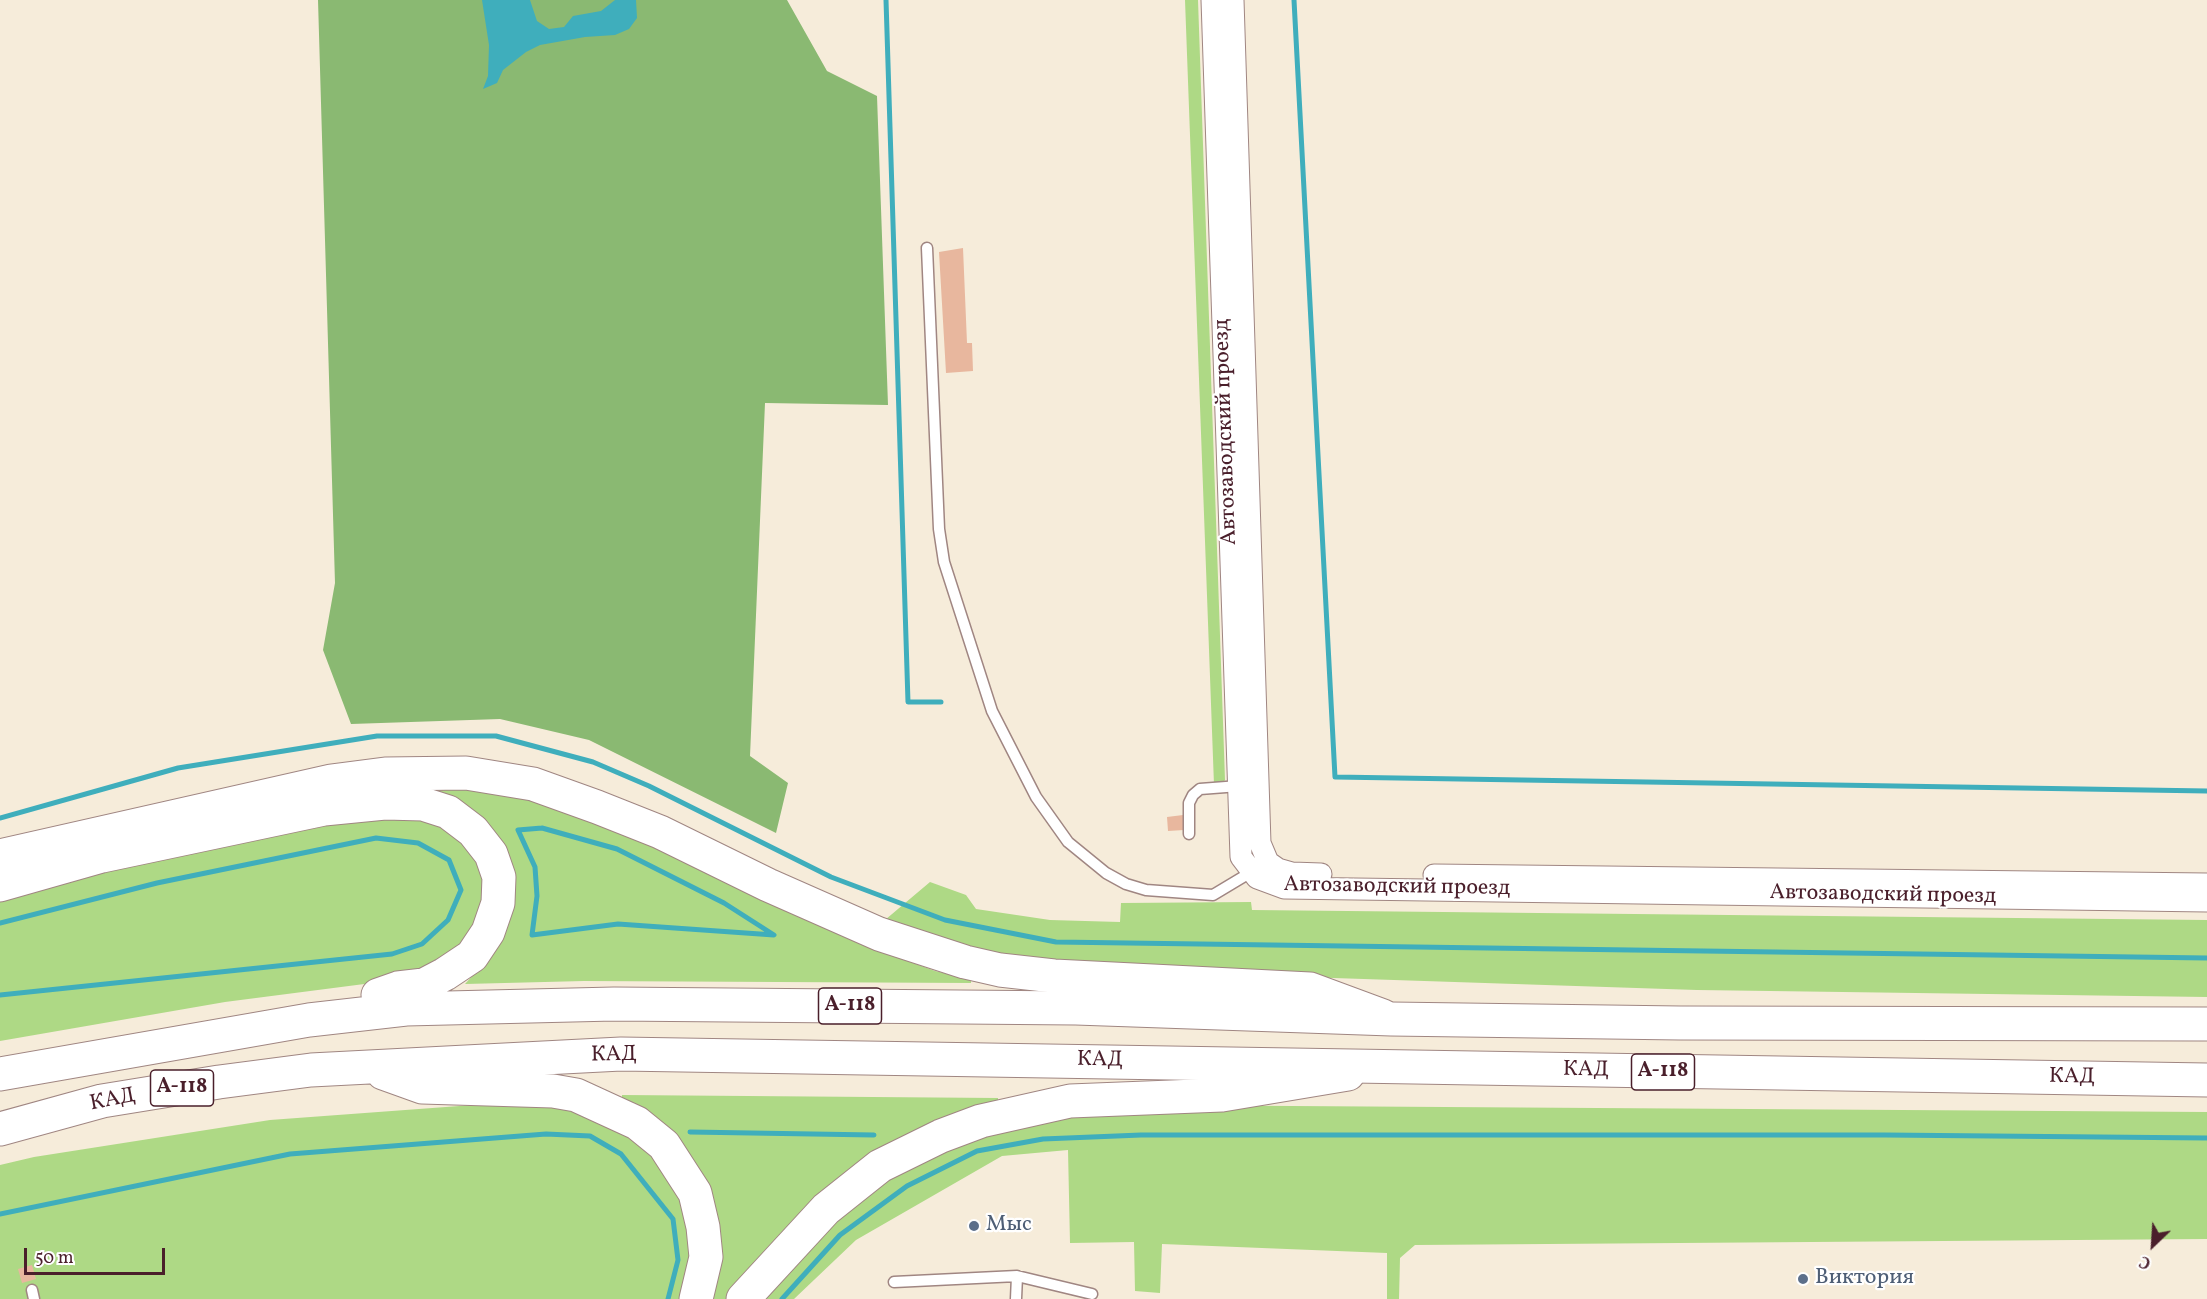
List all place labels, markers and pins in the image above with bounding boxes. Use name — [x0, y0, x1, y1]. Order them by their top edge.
place label: Мыс — [986, 1213, 1032, 1239]
marker: Мыс — [967, 1219, 981, 1233]
place label: Виктория — [1815, 1266, 1914, 1292]
marker: Виктория — [1796, 1272, 1810, 1286]

